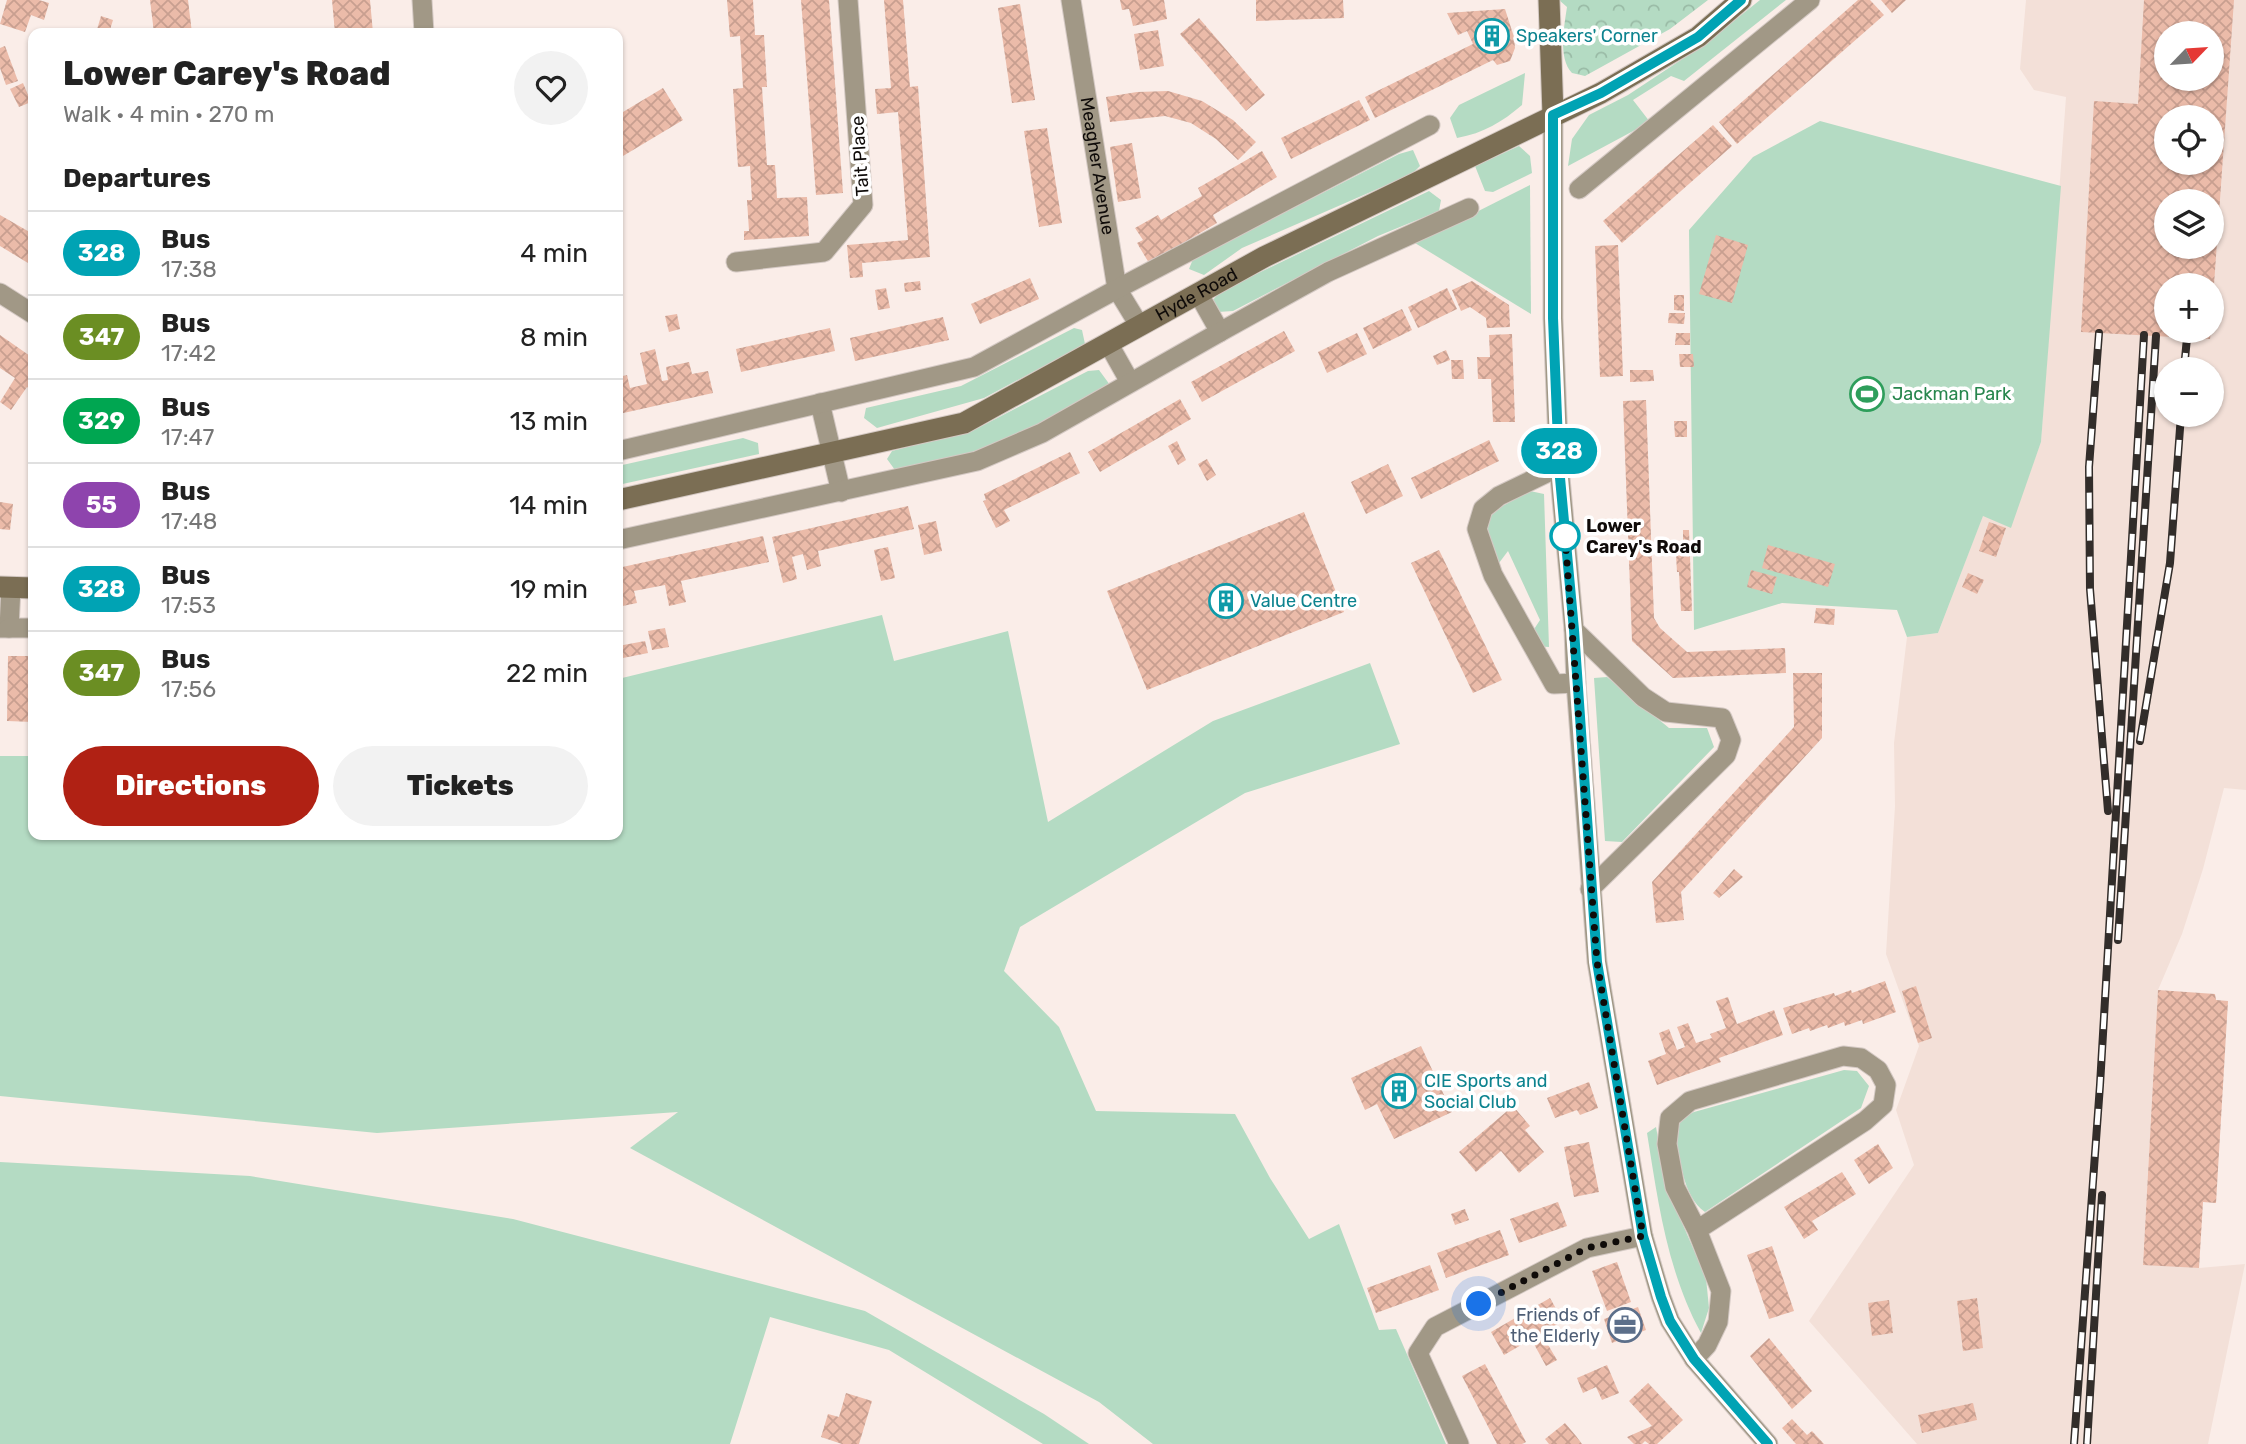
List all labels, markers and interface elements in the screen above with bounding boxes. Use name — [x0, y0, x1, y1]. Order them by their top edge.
building icon: Speakers' Corner — [1473, 17, 1511, 55]
north arrow — [2154, 21, 2224, 91]
map controls — [2154, 21, 2224, 427]
place label: Speakers' Corner — [1516, 25, 1658, 47]
button: heart — [514, 51, 588, 125]
text: Lower Carey's Road — [63, 54, 391, 93]
street label: Meagher Avenue — [1076, 95, 1119, 237]
text: Walk · 4 min · 270 m — [63, 100, 274, 128]
button: locate — [2154, 105, 2224, 175]
street label: Tait Place — [846, 115, 874, 197]
text: Departures — [63, 163, 211, 194]
button: layers — [2154, 189, 2224, 259]
text: Bus — [161, 224, 210, 255]
text: 4 min — [520, 238, 588, 269]
text: 328 — [78, 239, 125, 267]
text: 17:38 — [161, 255, 217, 283]
street label: Hyde Road — [1151, 263, 1241, 326]
button: + — [2154, 273, 2224, 343]
text: Bus — [161, 308, 210, 339]
text: 8 min — [520, 322, 588, 353]
text: 347 — [79, 323, 124, 351]
text: 17:42 — [161, 339, 216, 367]
button: − — [2154, 357, 2224, 427]
sports icon: Jackman Park — [1848, 375, 1886, 413]
place label: Jackman Park — [1892, 383, 2012, 405]
text: Bus — [161, 392, 210, 423]
text: 13 min — [510, 406, 588, 437]
text: 329 — [78, 407, 125, 435]
text: 17:47 — [161, 423, 214, 451]
line badge: 328 — [1519, 428, 1599, 474]
text: 328 — [1535, 437, 1583, 465]
text: Bus — [161, 476, 210, 507]
text: 14 min — [509, 490, 588, 521]
text: 55 — [86, 491, 117, 519]
text: 17:48 — [161, 507, 217, 535]
place label: Lower Carey's Road — [1586, 515, 1702, 558]
marker: Lower Carey's Road — [1550, 521, 1580, 551]
text: Bus — [161, 560, 210, 591]
text: 19 min — [510, 574, 588, 605]
text: 328 — [78, 575, 125, 603]
building icon: Value Centre — [1207, 582, 1245, 620]
place label: Value Centre — [1250, 590, 1357, 612]
text: 17:53 — [161, 591, 216, 619]
text: Bus — [161, 644, 210, 675]
text: 22 min — [506, 658, 588, 689]
text: 347 — [79, 659, 124, 687]
text: 17:56 — [161, 675, 216, 703]
button: Directions — [63, 746, 319, 826]
button: Tickets — [333, 746, 588, 826]
place label: CIE Sports and Social Club — [1424, 1070, 1548, 1113]
building icon: CIE Sports and Social Club — [1380, 1072, 1418, 1110]
your location — [1461, 1286, 1496, 1321]
place label: Friends of the Elderly — [1510, 1304, 1600, 1347]
office icon: Friends of the Elderly — [1606, 1306, 1644, 1344]

